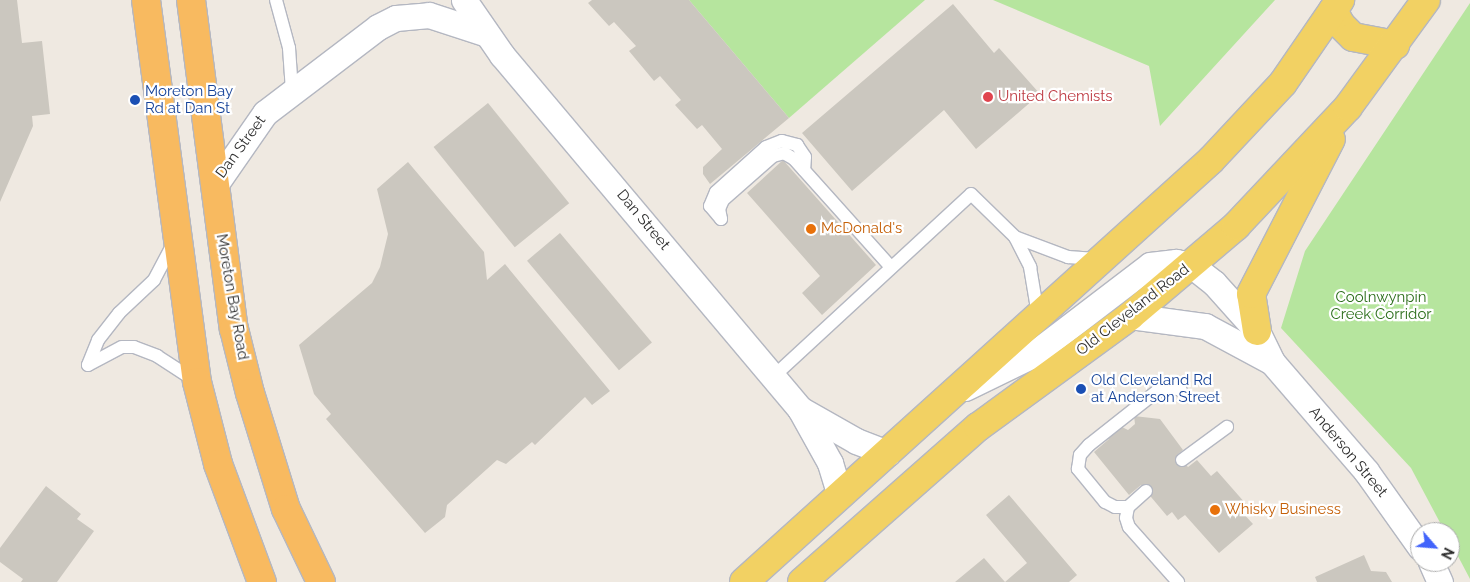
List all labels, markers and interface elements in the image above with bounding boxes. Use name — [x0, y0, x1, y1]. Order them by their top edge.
place label: Moreton Bay Rd at Dan St — [145, 82, 233, 117]
place label: United Chemists — [998, 88, 1113, 106]
marker: United Chemists — [982, 91, 994, 103]
marker: Moreton Bay Rd at Dan St — [129, 94, 141, 106]
street label: Dan Street — [212, 112, 270, 182]
street label: Dan Street — [613, 186, 673, 254]
place label: McDonald's — [821, 220, 902, 238]
marker: McDonald's — [805, 223, 817, 235]
street label: Moreton Bay Road — [212, 232, 252, 362]
street label: Old Cleveland Road — [1073, 260, 1193, 360]
park label: Coolnwynpin Creek Corridor — [1330, 288, 1432, 323]
place label: Old Cleveland Rd at Anderson Street — [1091, 371, 1221, 406]
marker: Old Cleveland Rd at Anderson Street — [1075, 383, 1087, 395]
street label: Anderson Street — [1305, 403, 1391, 501]
place label: Whisky Business — [1225, 501, 1341, 519]
marker: Whisky Business — [1209, 504, 1221, 516]
north arrow — [1410, 522, 1460, 572]
text: N — [1438, 545, 1457, 562]

